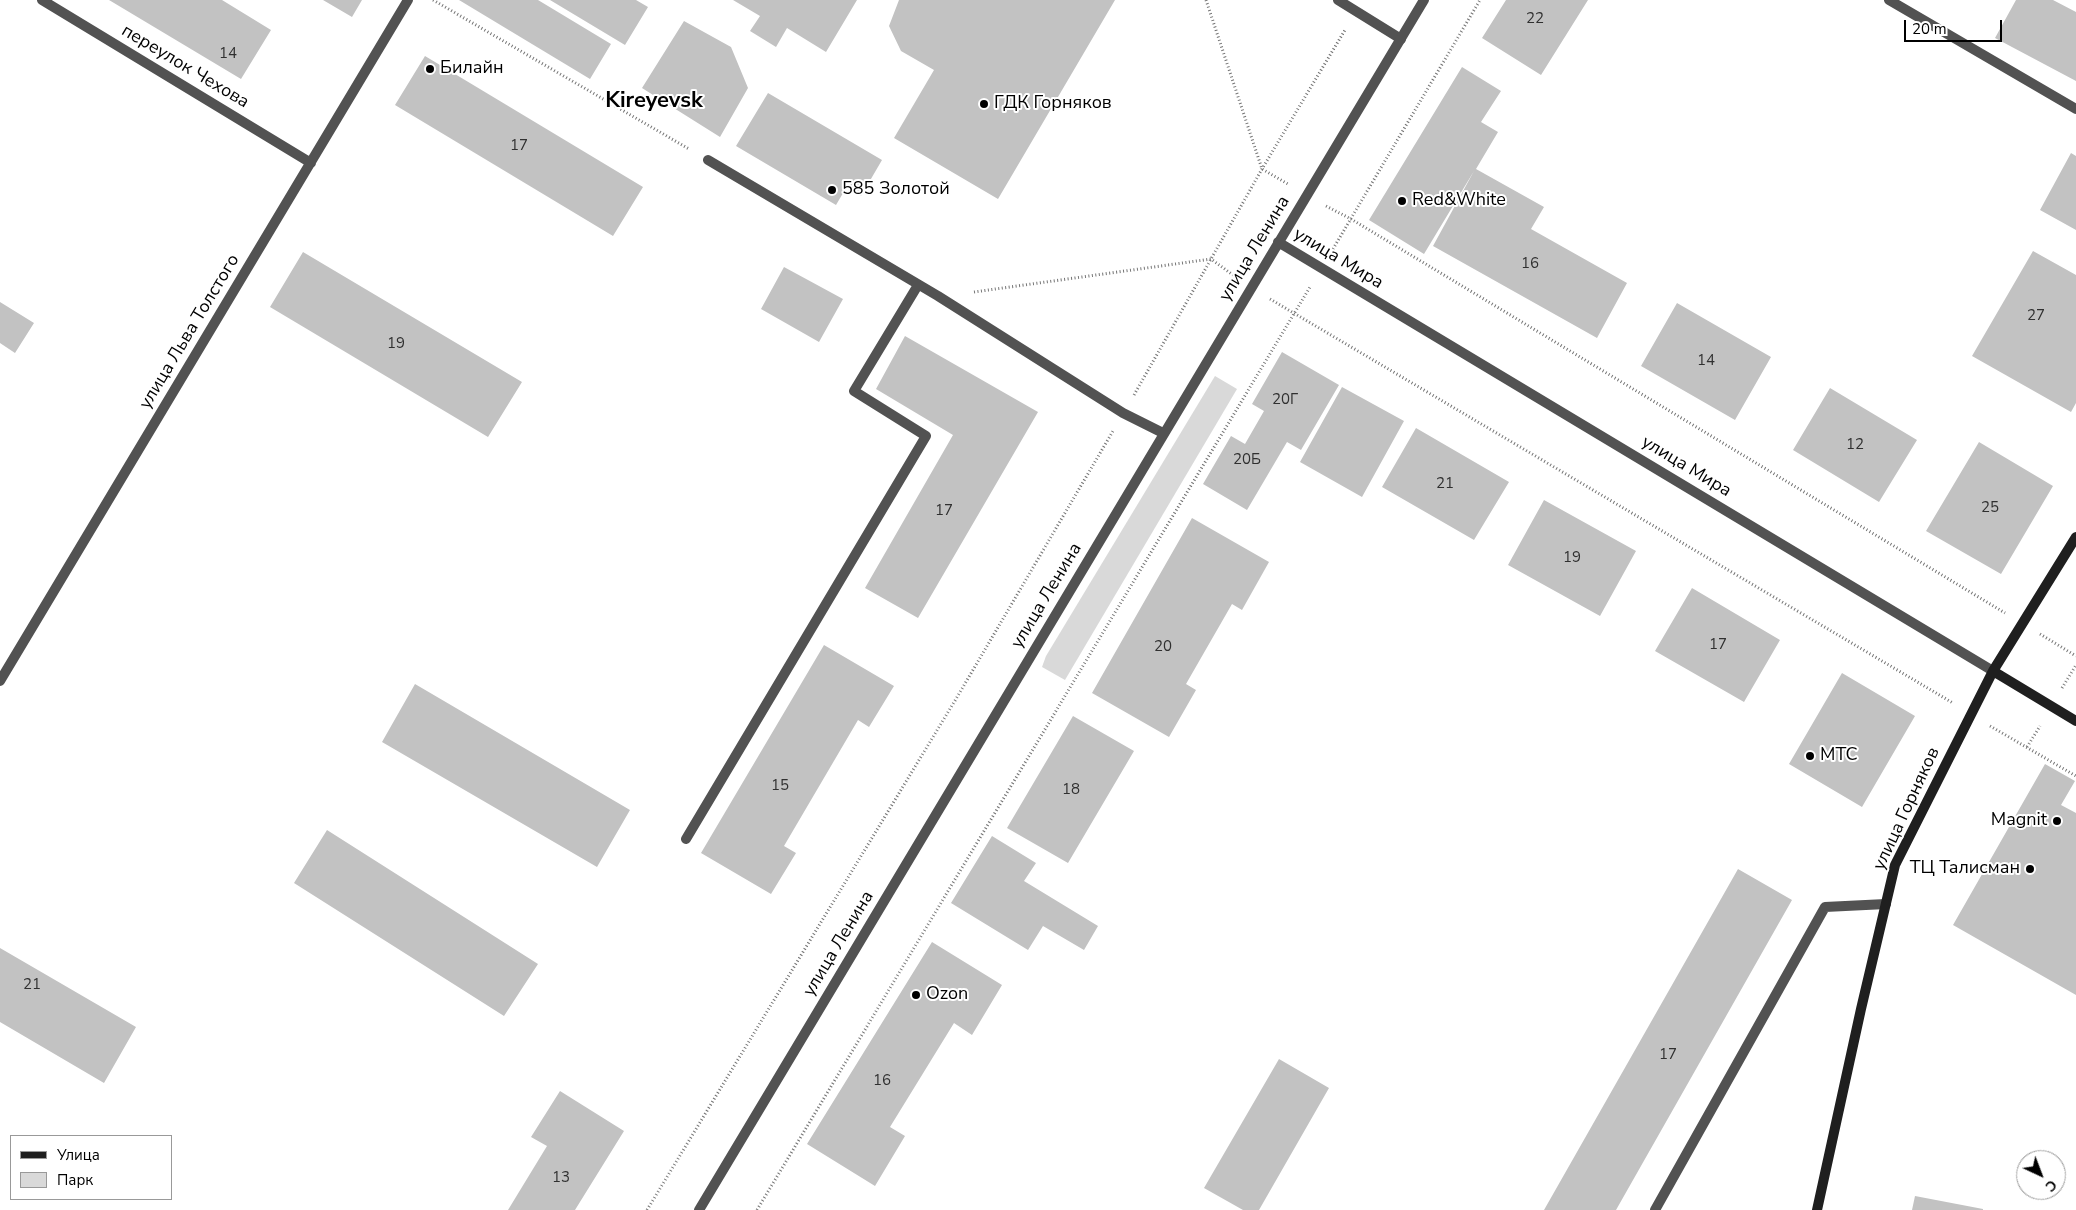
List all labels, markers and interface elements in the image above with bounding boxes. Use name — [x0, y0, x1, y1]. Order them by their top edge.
house number: 22 — [1526, 10, 1544, 28]
scale bar — [1906, 10, 2004, 42]
text: 20 m — [1912, 19, 1947, 39]
street label: переулок Чехова — [117, 20, 253, 114]
house number: 14 — [219, 45, 237, 63]
place label: Билайн — [440, 58, 504, 80]
marker: Билайн — [424, 63, 436, 75]
district label: Kireyevsk — [605, 89, 703, 115]
place label: ГДК Горняков — [994, 93, 1112, 115]
marker: ГДК Горняков — [978, 98, 990, 110]
house number: 17 — [510, 137, 528, 155]
place label: 585 Золотой — [842, 179, 950, 201]
marker: 585 Золотой — [826, 184, 838, 196]
place label: Red&White — [1412, 190, 1506, 212]
street label: улица Ленина — [1215, 192, 1295, 306]
marker: Red&White — [1396, 195, 1408, 207]
street label: улица Мира — [1289, 224, 1387, 294]
street label: улица Льва Толстого — [135, 251, 245, 413]
house number: 16 — [1521, 255, 1539, 273]
house number: 27 — [2027, 307, 2045, 325]
house number: 19 — [387, 335, 405, 353]
house number: 14 — [1697, 352, 1715, 370]
house number: 20Г — [1272, 391, 1298, 409]
street label: улица Мира — [1637, 432, 1735, 502]
house number: 12 — [1846, 436, 1864, 454]
house number: 20Б — [1233, 451, 1261, 469]
house number: 21 — [1436, 475, 1454, 493]
house number: 25 — [1981, 499, 1999, 517]
house number: 17 — [935, 502, 953, 520]
street label: улица Ленина — [1007, 539, 1087, 653]
house number: 19 — [1563, 549, 1581, 567]
house number: 17 — [1709, 636, 1727, 654]
house number: 20 — [1154, 638, 1172, 656]
street label: улица Горняков — [1869, 744, 1945, 874]
place label: МТС — [1820, 745, 1858, 767]
marker: МТС — [1804, 750, 1816, 762]
house number: 15 — [771, 777, 789, 795]
house number: 18 — [1062, 781, 1080, 799]
place label: Magnit — [1991, 810, 2047, 832]
marker: Magnit — [2051, 815, 2063, 827]
place label: ТЦ Талисман — [1910, 858, 2020, 880]
marker: ТЦ Талисман — [2024, 863, 2036, 875]
street label: улица Ленина — [799, 887, 879, 1001]
house number: 21 — [23, 976, 41, 994]
place label: Ozon — [926, 984, 968, 1006]
marker: Ozon — [910, 989, 922, 1001]
house number: 17 — [1659, 1046, 1677, 1064]
house number: 16 — [873, 1072, 891, 1090]
legend — [10, 1135, 172, 1200]
text: Улица — [57, 1145, 100, 1165]
north arrow — [2016, 1150, 2066, 1200]
house number: 13 — [552, 1169, 570, 1187]
text: Парк — [57, 1170, 93, 1190]
text: С — [2041, 1175, 2061, 1196]

